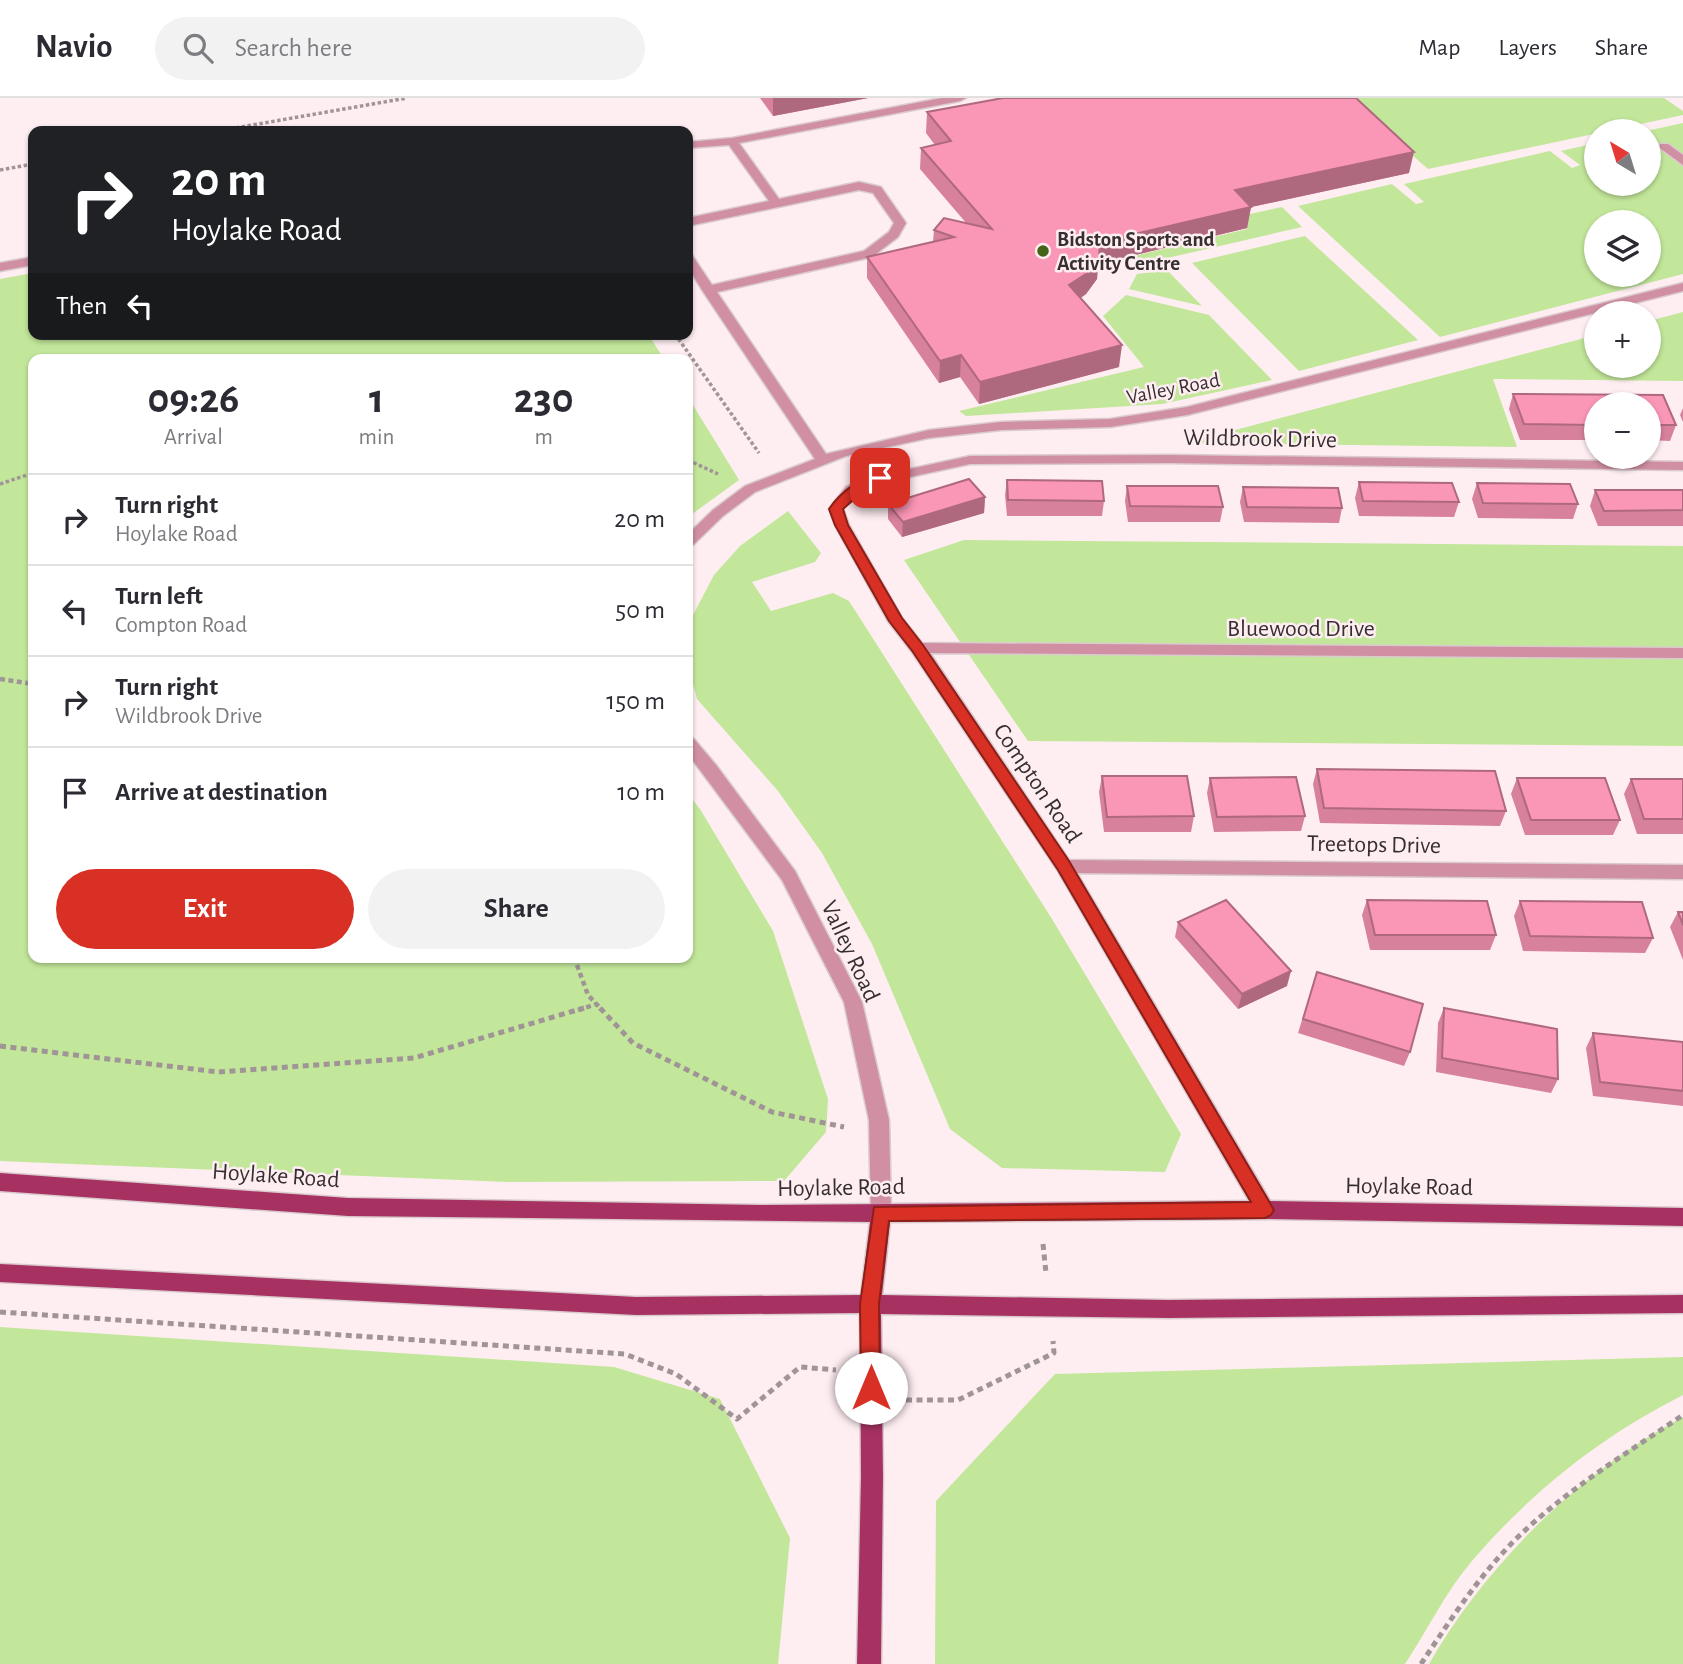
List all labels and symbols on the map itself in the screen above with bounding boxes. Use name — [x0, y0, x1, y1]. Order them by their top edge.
north arrow — [1584, 119, 1661, 196]
place label: Bidston Sports and Activity Centre — [1057, 229, 1215, 274]
marker: Bidston Sports and Activity Centre — [1035, 243, 1051, 259]
street label: Valley Road — [1125, 369, 1222, 408]
street label: Wildbrook Drive — [1183, 426, 1337, 452]
pin — [850, 448, 910, 508]
street label: Bluewood Drive — [1227, 617, 1375, 641]
street label: Compton Road — [989, 720, 1086, 847]
street label: Treetops Drive — [1307, 832, 1441, 858]
street label: Valley Road — [816, 897, 884, 1006]
street label: Hoylake Road — [211, 1160, 341, 1192]
street label: Hoylake Road — [1345, 1174, 1473, 1200]
street label: Hoylake Road — [777, 1175, 905, 1201]
position arrow — [834, 1351, 908, 1425]

